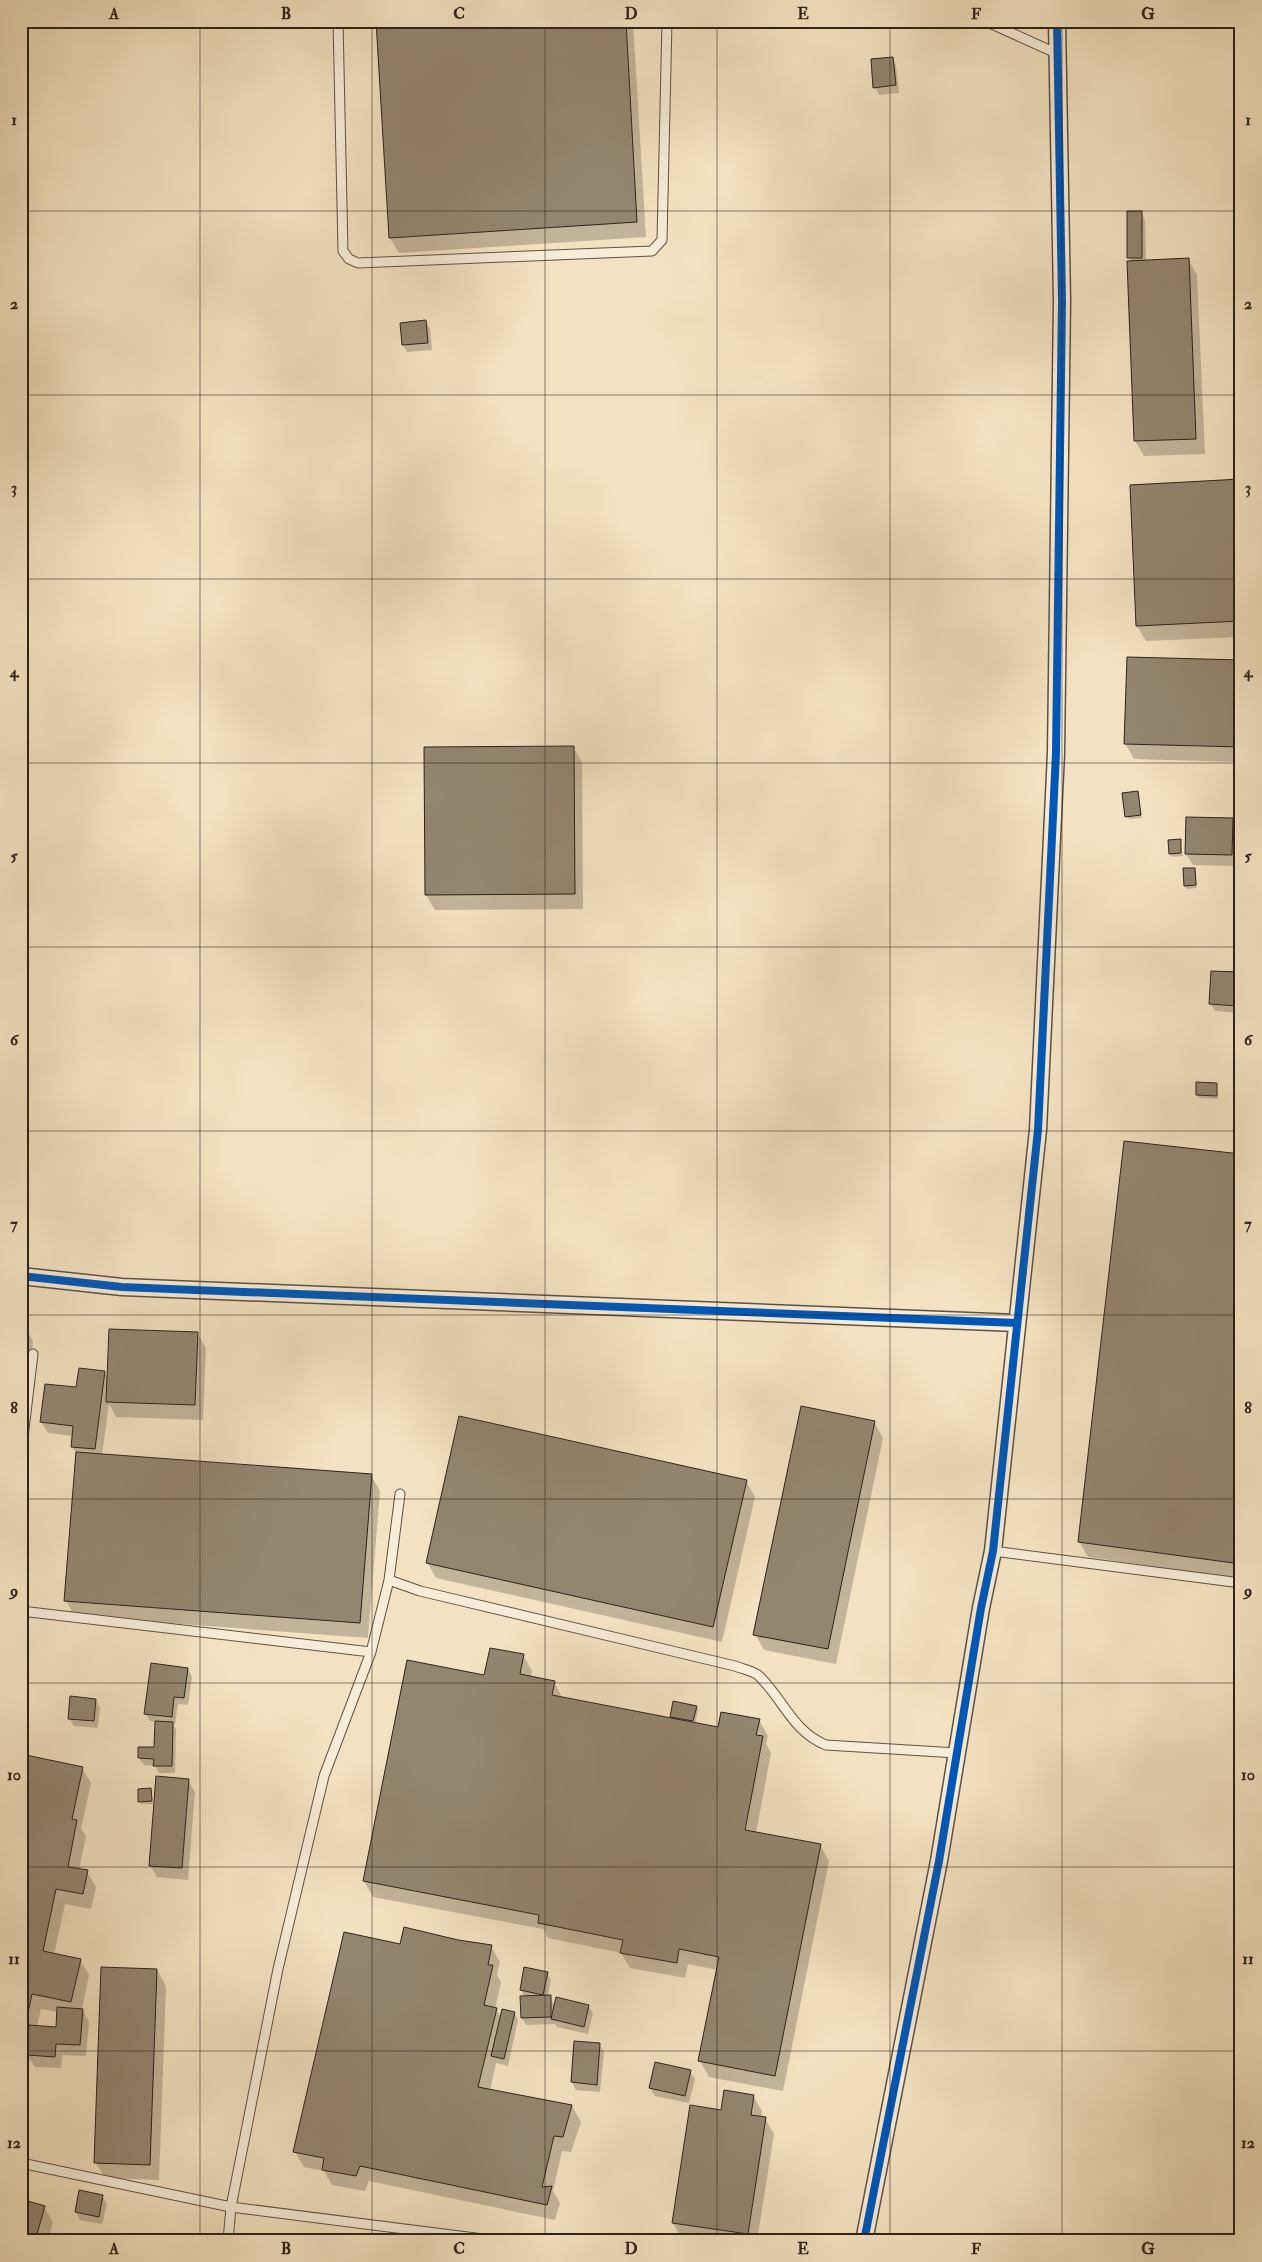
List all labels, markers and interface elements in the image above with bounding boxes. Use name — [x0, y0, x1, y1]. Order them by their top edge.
text: A — [108, 4, 120, 24]
text: B — [281, 4, 291, 24]
text: C — [453, 4, 465, 24]
text: D — [624, 4, 638, 24]
text: E — [797, 4, 809, 24]
text: F — [971, 4, 981, 24]
text: G — [1141, 4, 1155, 24]
text: 1 — [11, 110, 17, 130]
text: 1 — [1245, 110, 1251, 130]
text: 2 — [10, 294, 18, 314]
text: 2 — [1244, 294, 1252, 314]
text: 3 — [11, 478, 17, 498]
text: 3 — [1245, 478, 1251, 498]
text: 4 — [9, 662, 20, 682]
text: 4 — [1243, 662, 1254, 682]
text: 5 — [10, 846, 18, 866]
text: 5 — [1244, 846, 1252, 866]
text: 6 — [10, 1030, 20, 1050]
text: 6 — [1244, 1030, 1254, 1050]
text: 7 — [10, 1214, 18, 1234]
text: 7 — [1244, 1214, 1252, 1234]
text: 8 — [10, 1398, 18, 1418]
text: 8 — [1244, 1398, 1252, 1418]
text: 9 — [8, 1581, 18, 1601]
text: 9 — [1242, 1581, 1252, 1601]
text: 10 — [7, 1765, 21, 1785]
text: 10 — [1241, 1765, 1255, 1785]
text: 11 — [8, 1949, 20, 1969]
text: 11 — [1242, 1949, 1254, 1969]
text: 12 — [7, 2133, 21, 2153]
text: 12 — [1241, 2133, 1255, 2153]
text: A — [108, 2239, 120, 2259]
text: B — [281, 2239, 291, 2259]
text: C — [453, 2239, 465, 2259]
text: D — [624, 2239, 638, 2259]
text: E — [797, 2239, 809, 2259]
text: F — [971, 2239, 981, 2259]
text: G — [1141, 2239, 1155, 2259]

